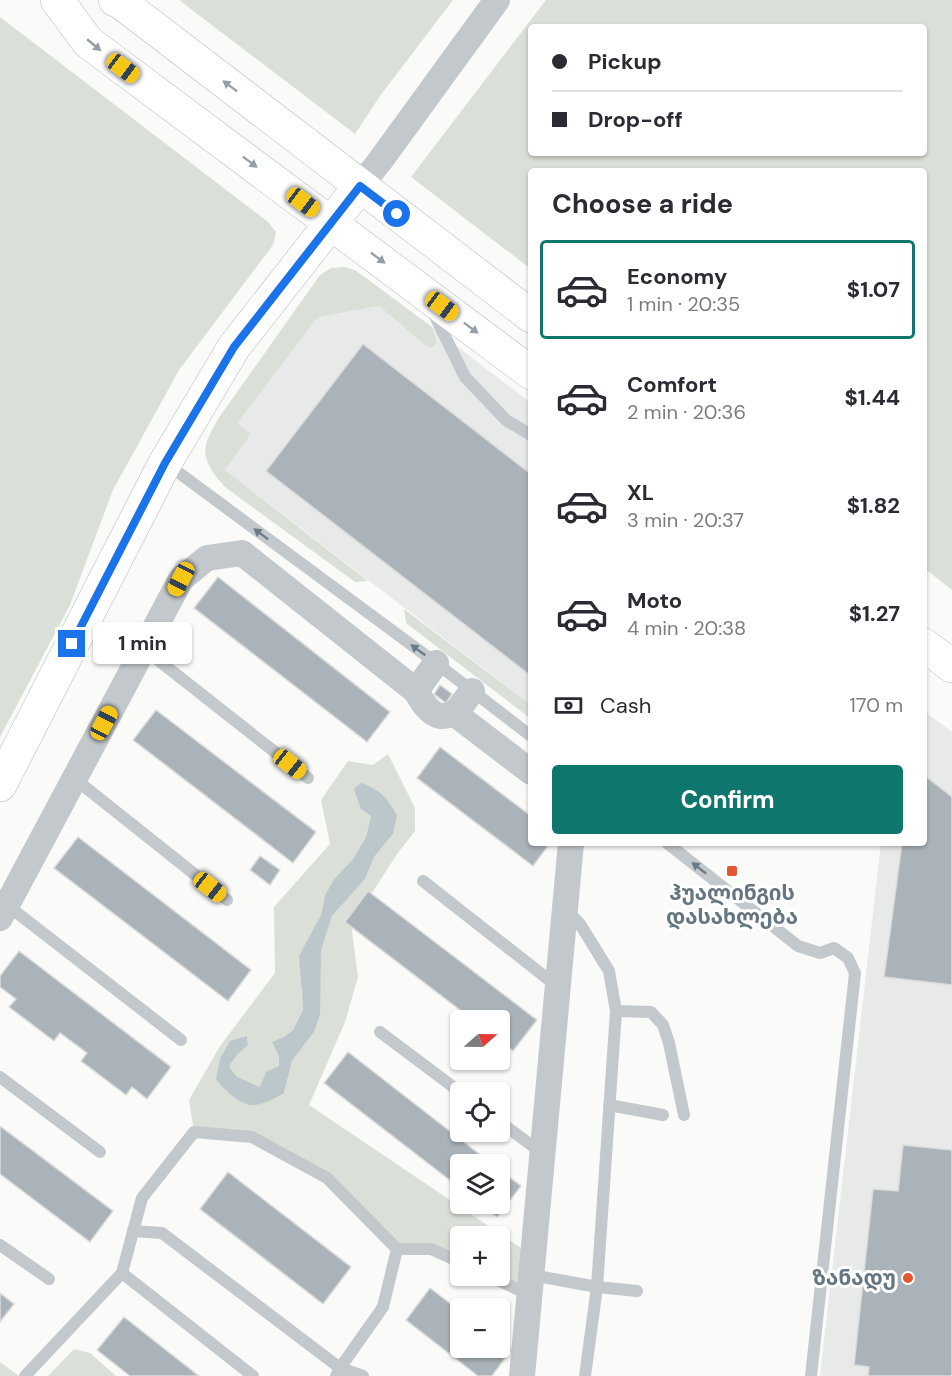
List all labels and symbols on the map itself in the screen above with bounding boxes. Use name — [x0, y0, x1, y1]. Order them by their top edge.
one-way arrow — [86, 38, 101, 51]
car — [103, 50, 143, 86]
one-way arrow — [222, 80, 238, 93]
one-way arrow — [242, 156, 257, 168]
car — [283, 184, 323, 220]
route start — [383, 200, 410, 227]
one-way arrow — [369, 252, 385, 264]
car — [422, 288, 462, 324]
one-way arrow — [463, 321, 478, 333]
one-way arrow — [253, 528, 269, 540]
car — [165, 559, 197, 599]
callout: 1 min — [93, 623, 192, 665]
route end — [58, 630, 85, 657]
one-way arrow — [410, 644, 426, 656]
car — [88, 703, 120, 743]
car — [270, 746, 310, 782]
one-way arrow — [691, 862, 707, 875]
marker: ჰუალინგის დასახლება — [725, 864, 739, 878]
car — [190, 869, 230, 905]
place label: ჰუალინგის დასახლება — [666, 879, 798, 931]
north arrow — [450, 1010, 510, 1070]
place label: ზანადუ — [812, 1264, 896, 1292]
marker: ზანადუ — [901, 1271, 915, 1285]

